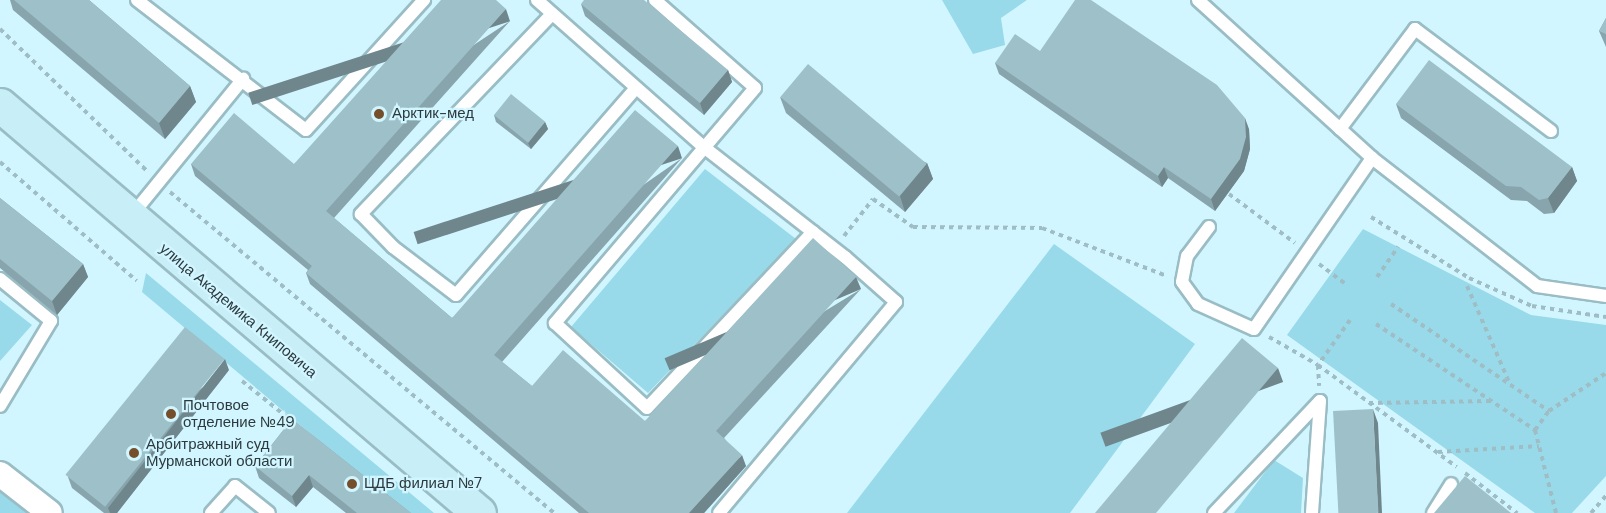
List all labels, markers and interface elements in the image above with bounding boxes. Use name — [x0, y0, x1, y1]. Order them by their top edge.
marker: Арктик-мед — [370, 105, 388, 123]
place label: Арктик-мед — [392, 105, 474, 123]
street label: улица Академика Книповича — [156, 240, 320, 382]
place label: Почтовое отделение №49 — [183, 396, 295, 431]
marker: Почтовое отделение №49 — [164, 407, 178, 421]
place label: Арбитражный суд Мурманской области — [146, 435, 292, 470]
marker: Арбитражный суд Мурманской области — [127, 446, 141, 460]
place label: ЦДБ филиал №7 — [364, 475, 482, 493]
marker: ЦДБ филиал №7 — [345, 477, 359, 491]

